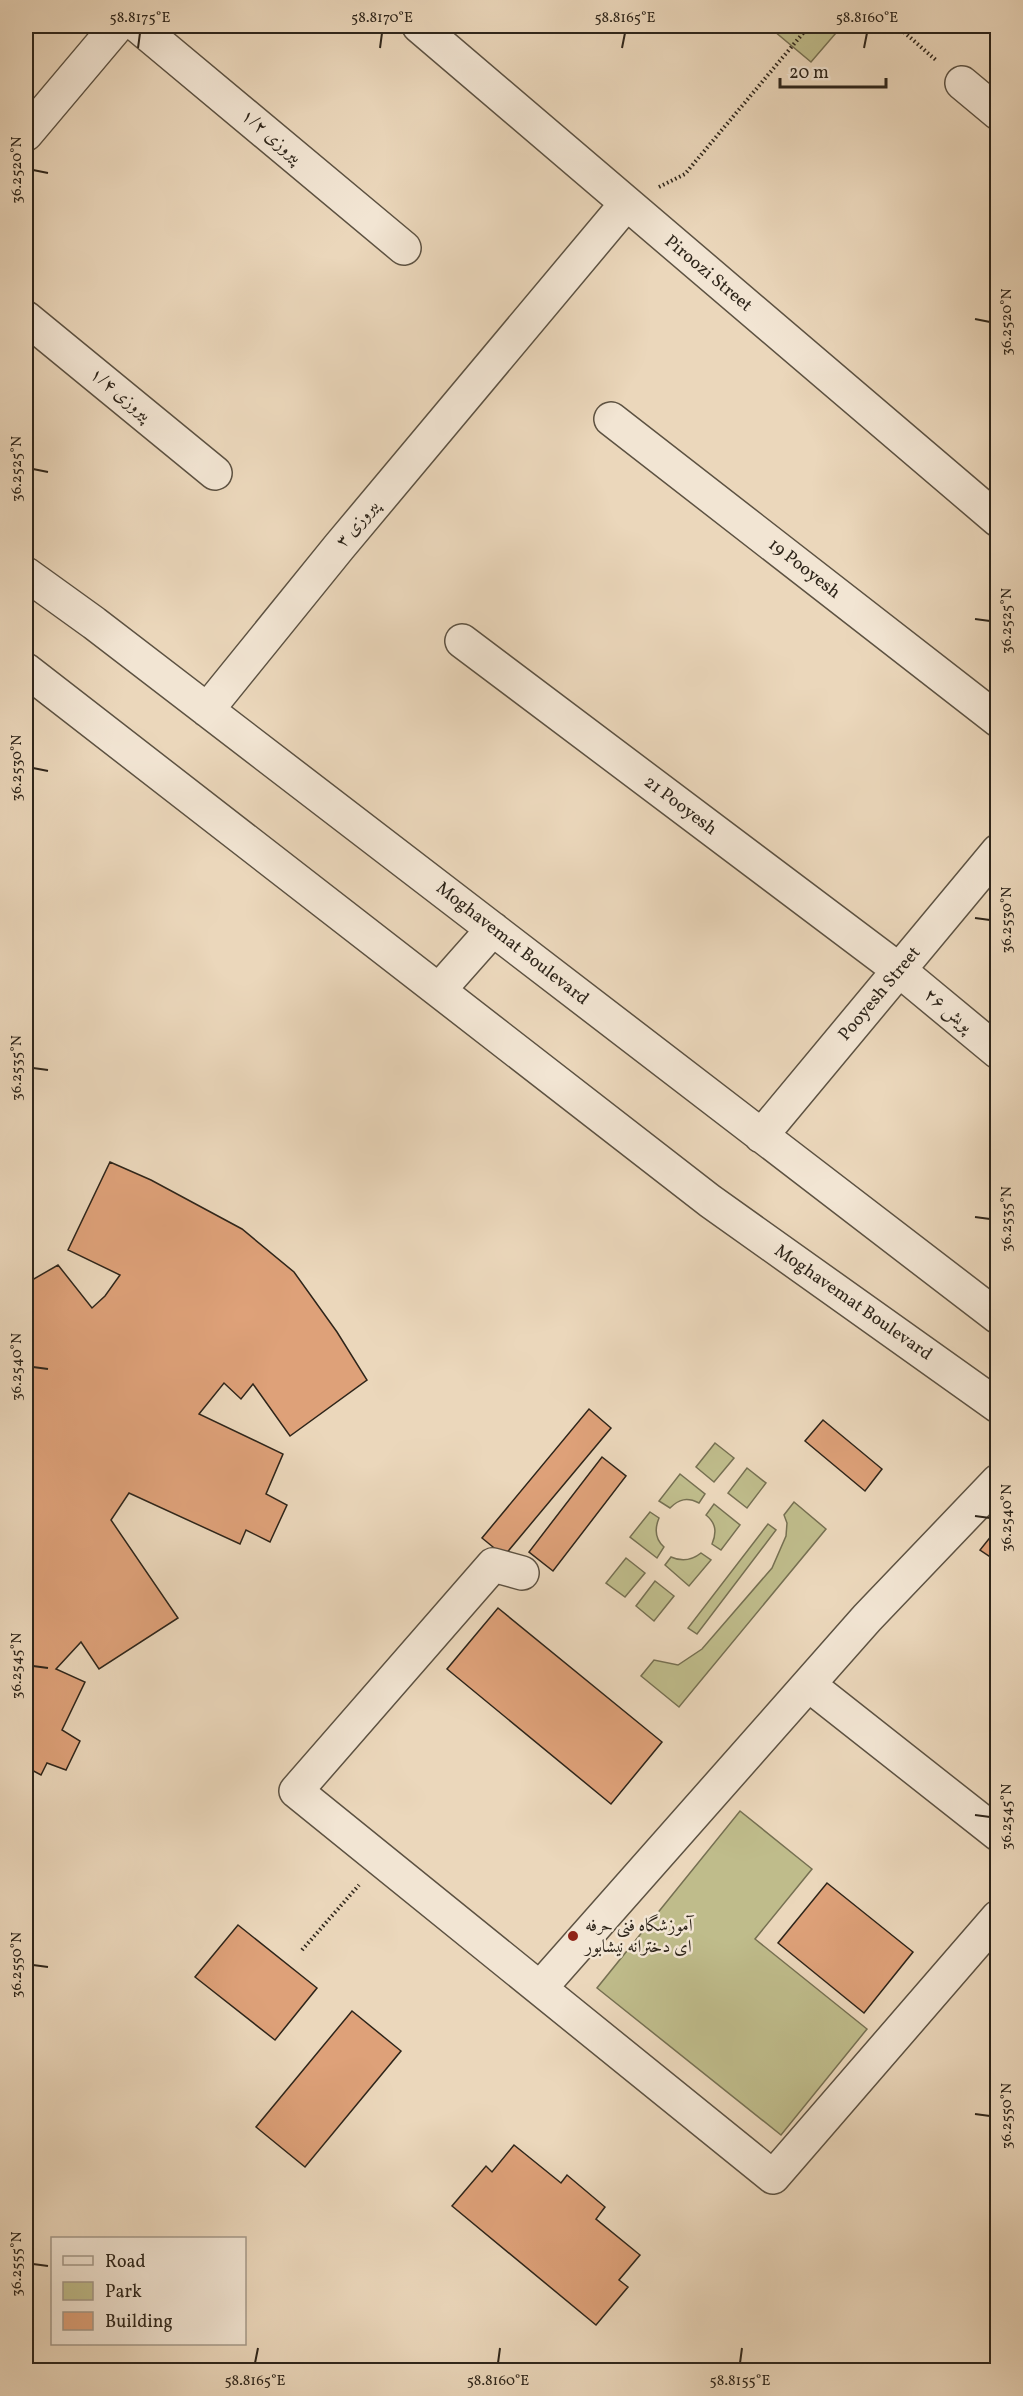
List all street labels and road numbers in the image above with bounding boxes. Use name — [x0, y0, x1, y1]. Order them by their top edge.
street label: پیروزی ۱/۲ — [235, 104, 308, 171]
street label: Piroozi Street — [659, 230, 757, 318]
street label: پیروزی ۱/۴ — [84, 362, 157, 429]
street label: پیروزی ۳ — [331, 493, 386, 553]
street label: 19 Pooyesh — [763, 533, 846, 605]
street label: 21 Pooyesh — [638, 770, 722, 842]
street label: Moghavemat Boulevard — [430, 876, 594, 1012]
street label: Pooyesh Street — [833, 941, 927, 1047]
street label: پویش ۲۶ — [918, 983, 979, 1040]
street label: Moghavemat Boulevard — [769, 1239, 937, 1367]

